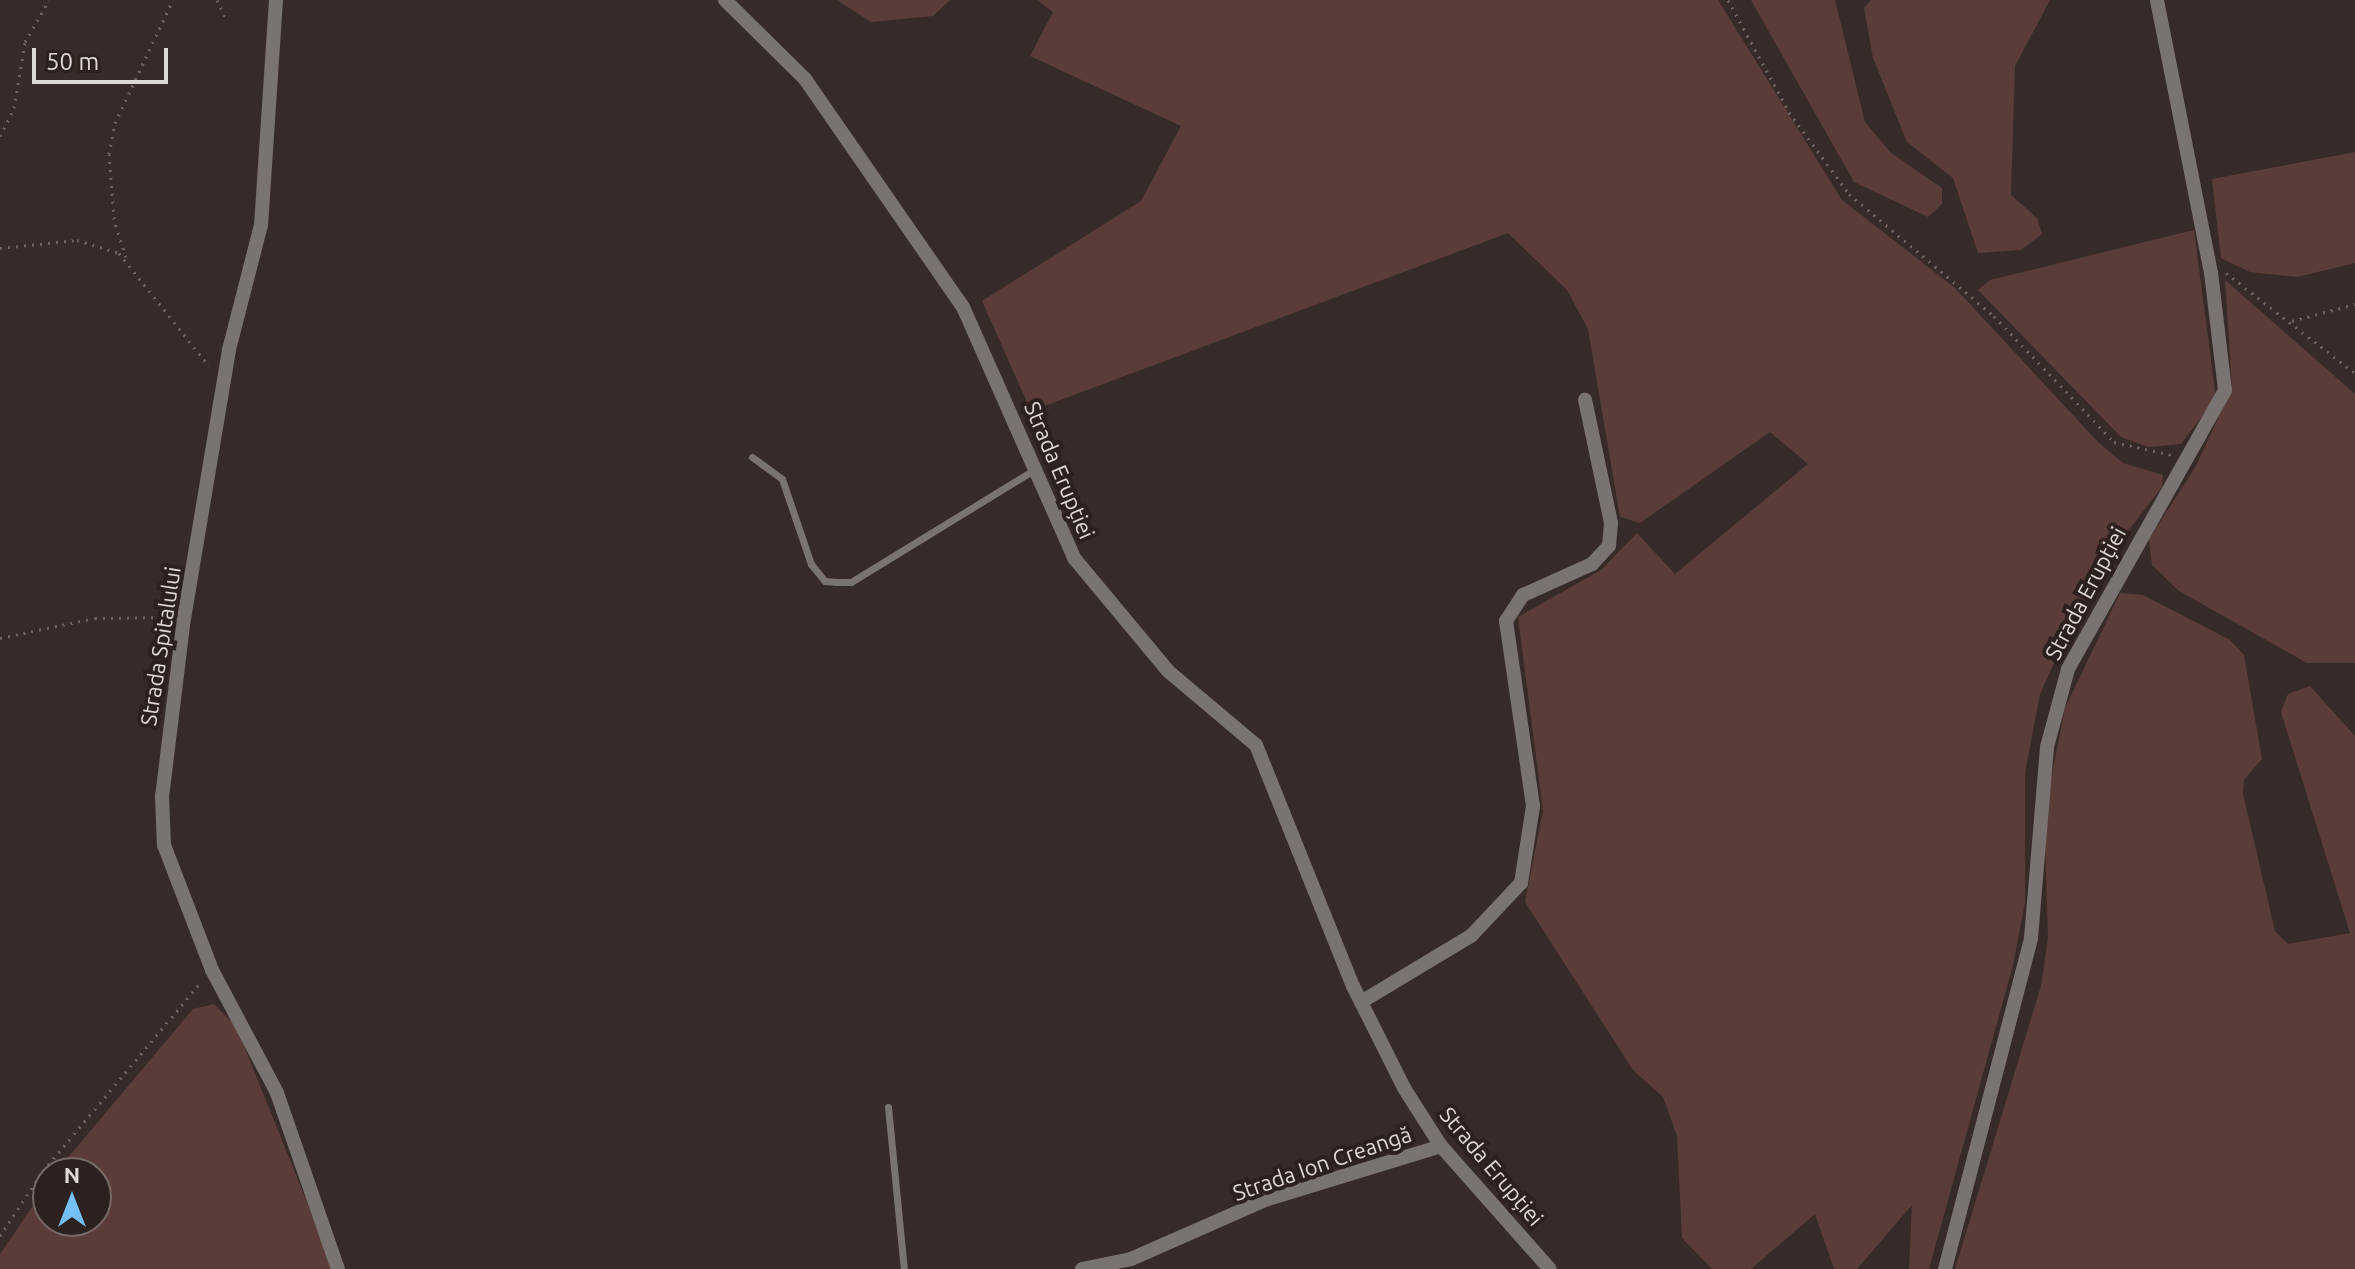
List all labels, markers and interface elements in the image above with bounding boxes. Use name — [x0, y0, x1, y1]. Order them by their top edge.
scale bar — [36, 32, 172, 82]
text: 50 m — [46, 48, 99, 75]
street label: Strada Erupției — [1019, 397, 1101, 543]
street label: Strada Erupției — [2039, 522, 2131, 664]
street label: Strada Spitalului — [134, 565, 186, 727]
street label: Strada Erupției — [1435, 1101, 1549, 1231]
street label: Strada Ion Creangă — [1229, 1120, 1415, 1206]
north arrow — [32, 1157, 112, 1237]
text: N — [64, 1162, 80, 1187]

